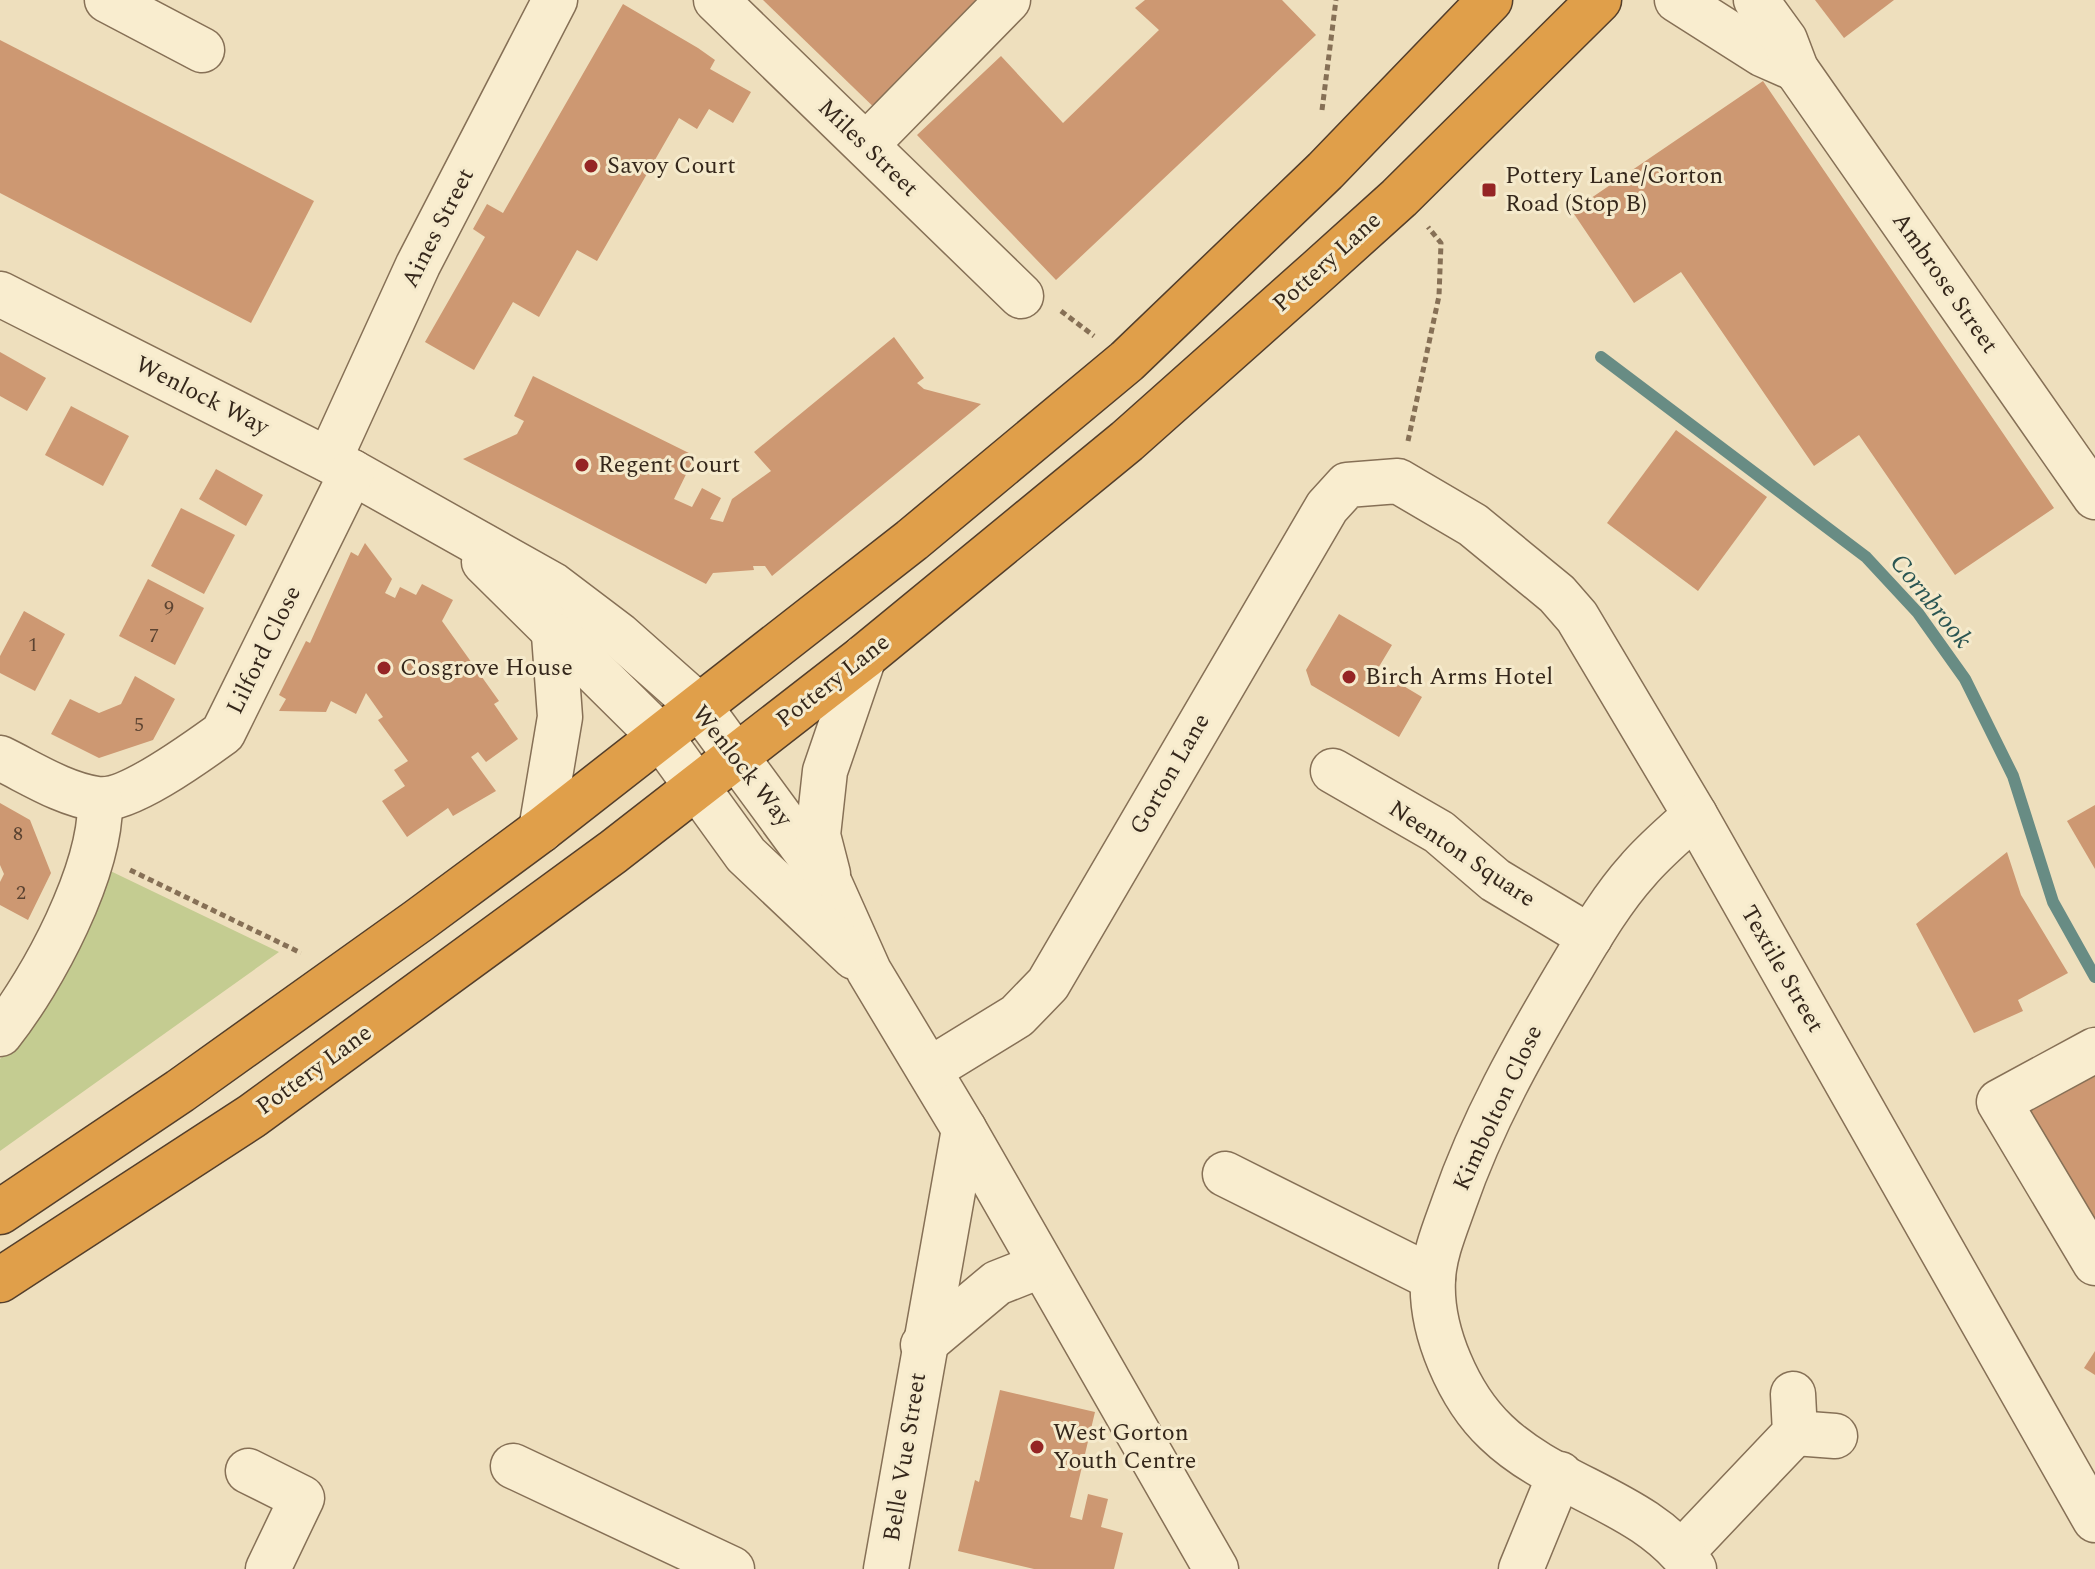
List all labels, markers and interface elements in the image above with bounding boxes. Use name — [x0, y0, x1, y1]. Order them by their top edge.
street label: Miles Street — [809, 90, 927, 206]
place label: Savoy Court — [607, 148, 736, 184]
marker: Savoy Court — [582, 157, 600, 175]
place label: Pottery Lane/Gorton Road (Stop B) — [1505, 158, 1723, 222]
street label: Aines Street — [392, 162, 484, 294]
marker: Pottery Lane/Gorton Road (Stop B) — [1480, 181, 1498, 199]
street label: Pottery Lane — [1264, 203, 1390, 321]
street label: Ambrose Street — [1883, 205, 2007, 361]
street label: Wenlock Way — [129, 347, 276, 446]
place label: Regent Court — [598, 447, 740, 483]
marker: Regent Court — [573, 456, 591, 474]
water label: Cornbrook — [1880, 545, 1982, 657]
street label: Lilford Close — [217, 580, 311, 720]
house number: 9 — [164, 593, 174, 623]
house number: 7 — [149, 621, 159, 651]
street label: Pottery Lane — [768, 625, 898, 737]
house number: 1 — [28, 630, 38, 660]
place label: Cosgrove House — [400, 650, 573, 686]
marker: Cosgrove House — [375, 659, 393, 677]
place label: Birch Arms Hotel — [1365, 659, 1553, 695]
marker: Birch Arms Hotel — [1340, 668, 1358, 686]
street label: Wenlock Way — [683, 697, 802, 836]
street label: Gorton Lane — [1121, 707, 1219, 841]
house number: 5 — [134, 710, 144, 740]
street label: Neenton Square — [1381, 791, 1543, 917]
house number: 8 — [13, 819, 23, 849]
house number: 2 — [16, 878, 26, 908]
street label: Textile Street — [1731, 899, 1833, 1039]
street label: Pottery Lane — [248, 1015, 380, 1125]
street label: Kimbolton Close — [1444, 1019, 1552, 1197]
street label: Belle Vue Street — [874, 1370, 936, 1544]
place label: West Gorton Youth Centre — [1053, 1415, 1196, 1479]
marker: West Gorton Youth Centre — [1028, 1438, 1046, 1456]

